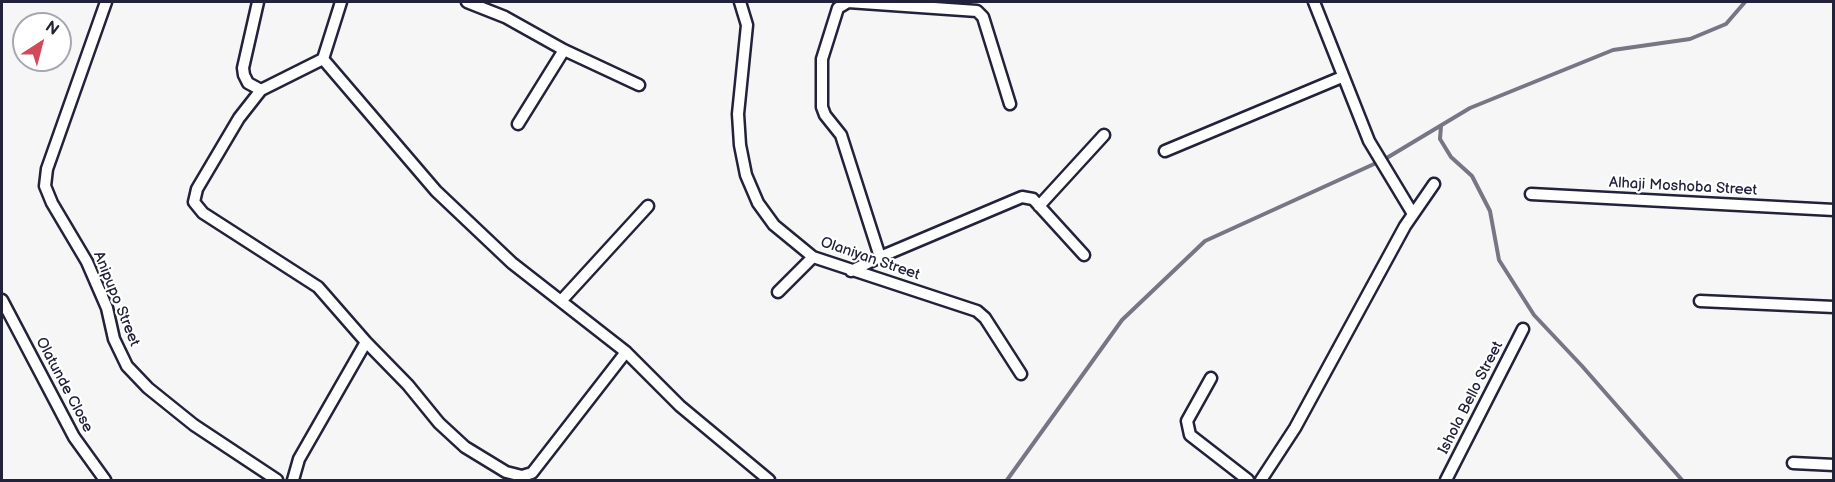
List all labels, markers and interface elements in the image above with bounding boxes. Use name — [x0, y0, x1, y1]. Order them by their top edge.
north arrow — [12, 12, 72, 72]
text: N — [41, 17, 62, 40]
street label: Alhaji Moshoba Street — [1608, 174, 1758, 200]
street label: Olaniyan Street — [818, 234, 922, 284]
street label: Anipupo Street — [89, 249, 143, 349]
street label: Olatunde Close — [31, 335, 97, 435]
street label: Ishola Bello Street — [1435, 339, 1507, 457]

